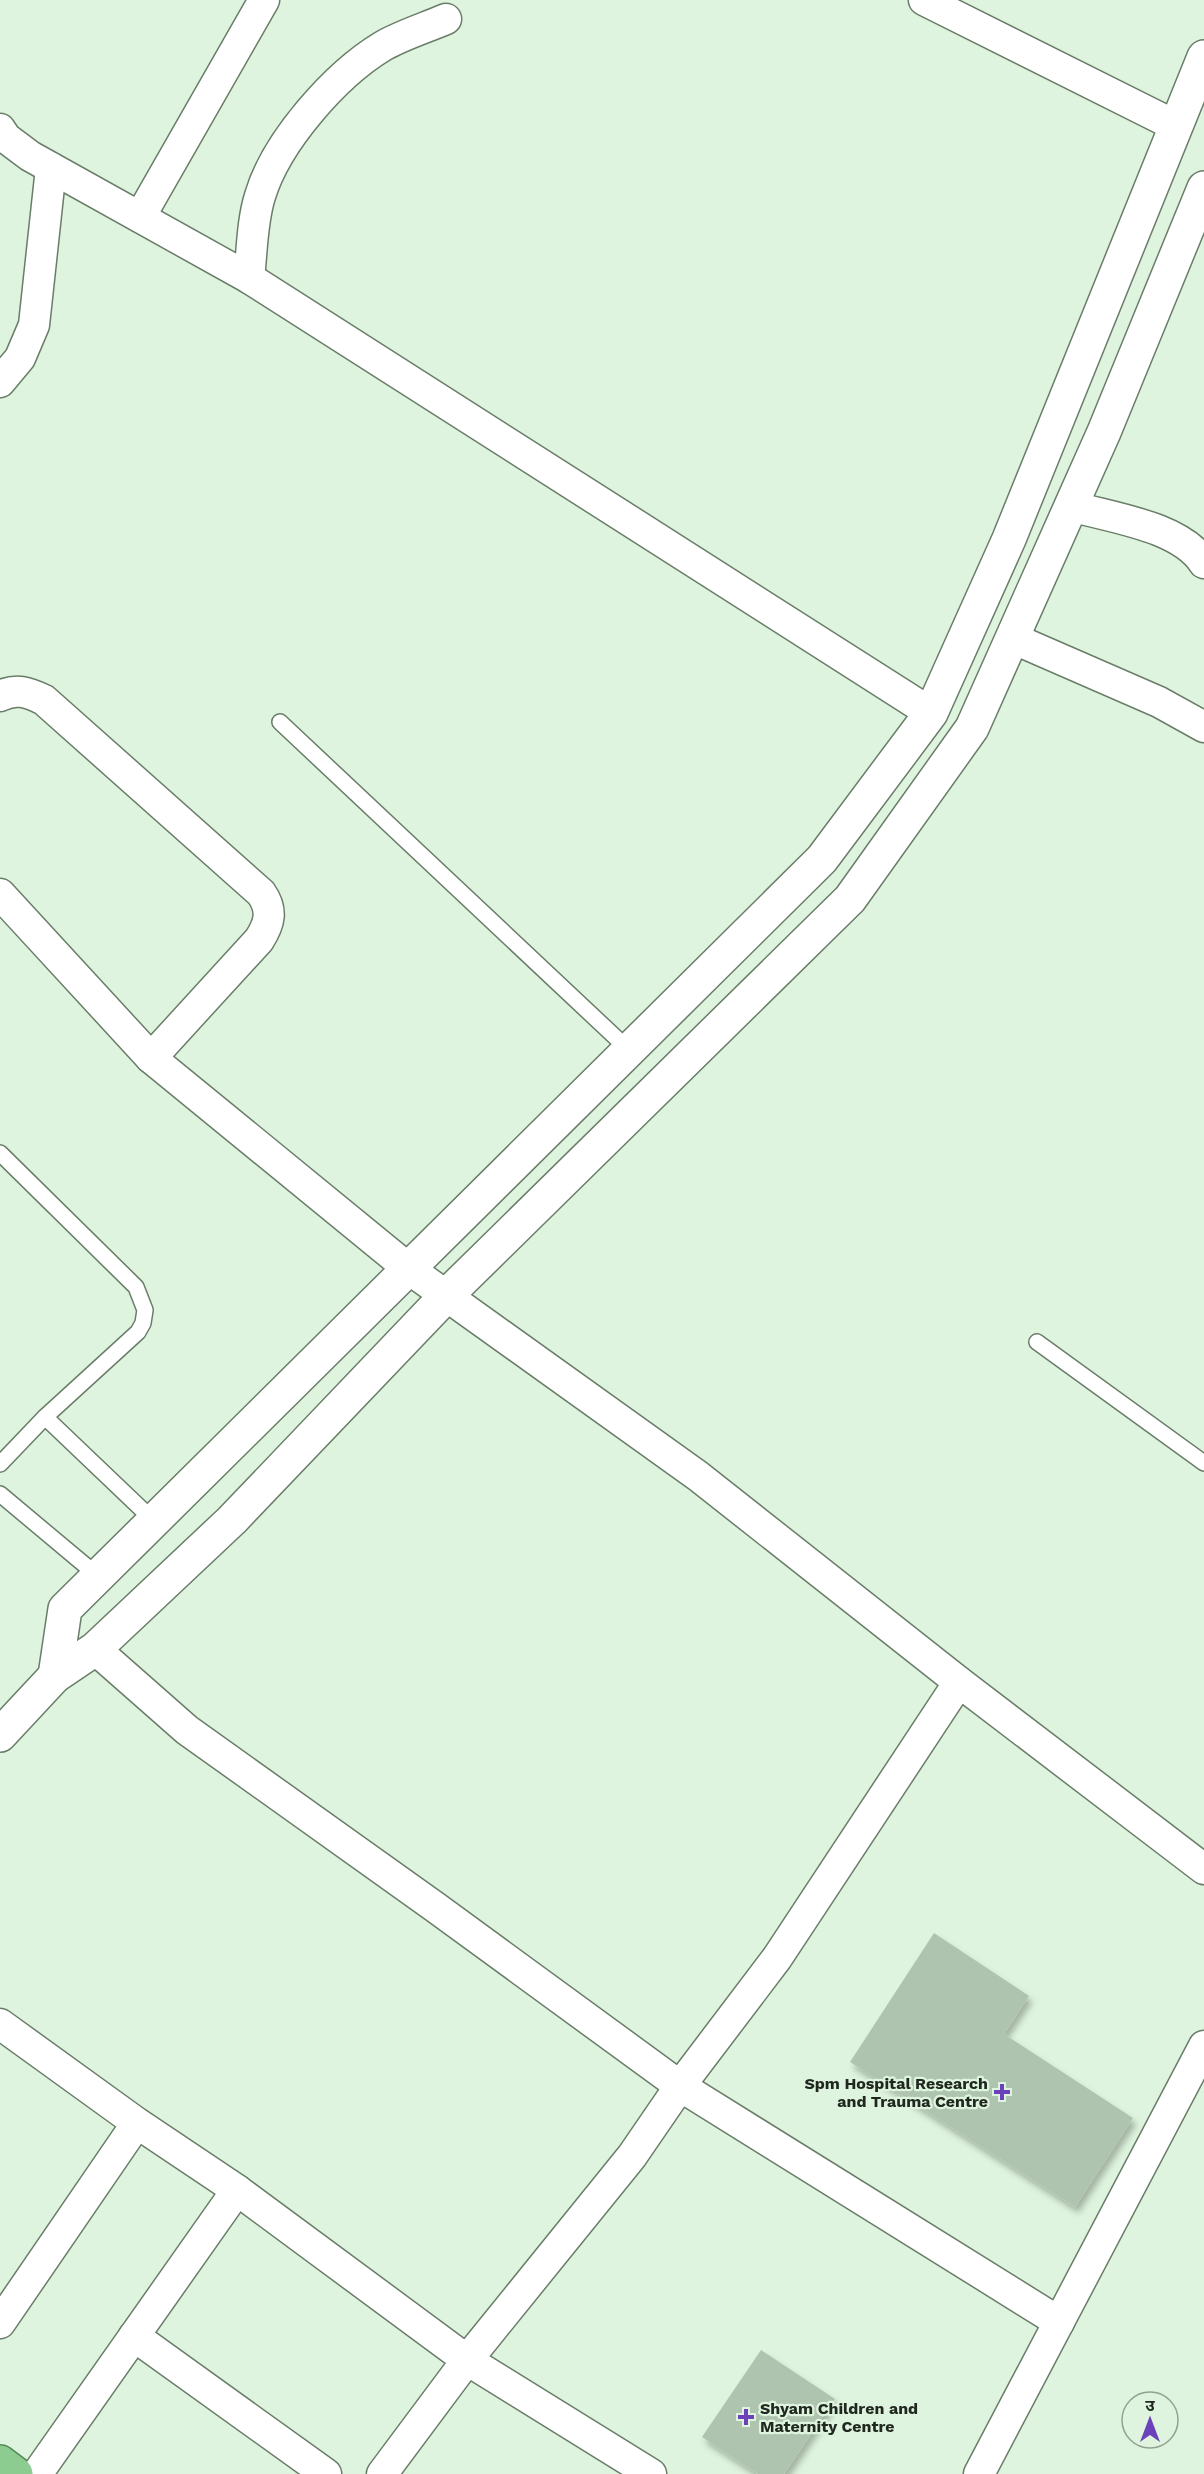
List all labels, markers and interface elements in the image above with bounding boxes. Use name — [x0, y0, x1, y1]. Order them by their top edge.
place label: Spm Hospital Research and Trauma Centre — [804, 2074, 988, 2111]
marker: Spm Hospital Research and Trauma Centre — [993, 2083, 1011, 2101]
north arrow — [1120, 2390, 1180, 2450]
text: उ — [1145, 2396, 1155, 2415]
place label: Shyam Children and Maternity Centre — [760, 2399, 918, 2436]
marker: Shyam Children and Maternity Centre — [737, 2408, 755, 2426]

